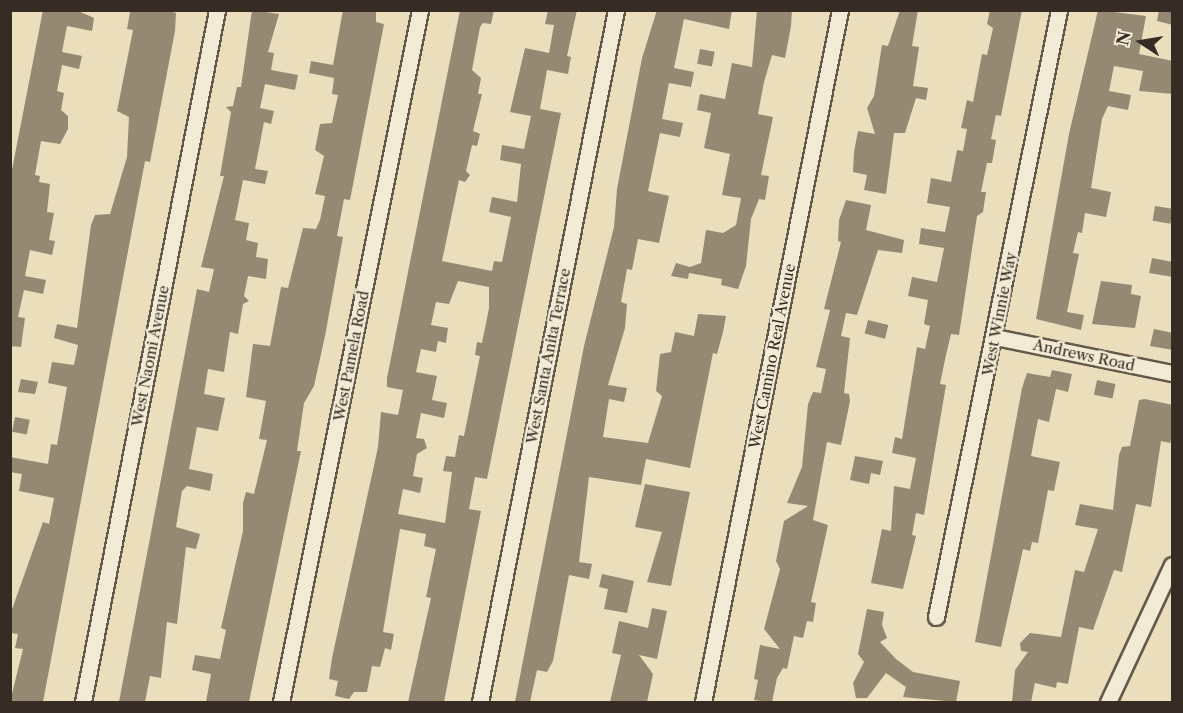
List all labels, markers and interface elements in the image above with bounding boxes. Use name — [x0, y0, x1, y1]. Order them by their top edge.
north arrow — [1111, 12, 1171, 72]
text: N — [1112, 29, 1135, 47]
street label: West Winnie Way — [978, 250, 1020, 378]
street label: West Camino Real Avenue — [745, 262, 799, 450]
street label: West Santa Anita Terrace — [522, 266, 574, 446]
street label: West Naomi Avenue — [127, 283, 173, 429]
street label: West Pamela Road — [330, 289, 372, 423]
street label: Andrews Road — [1031, 335, 1137, 375]

